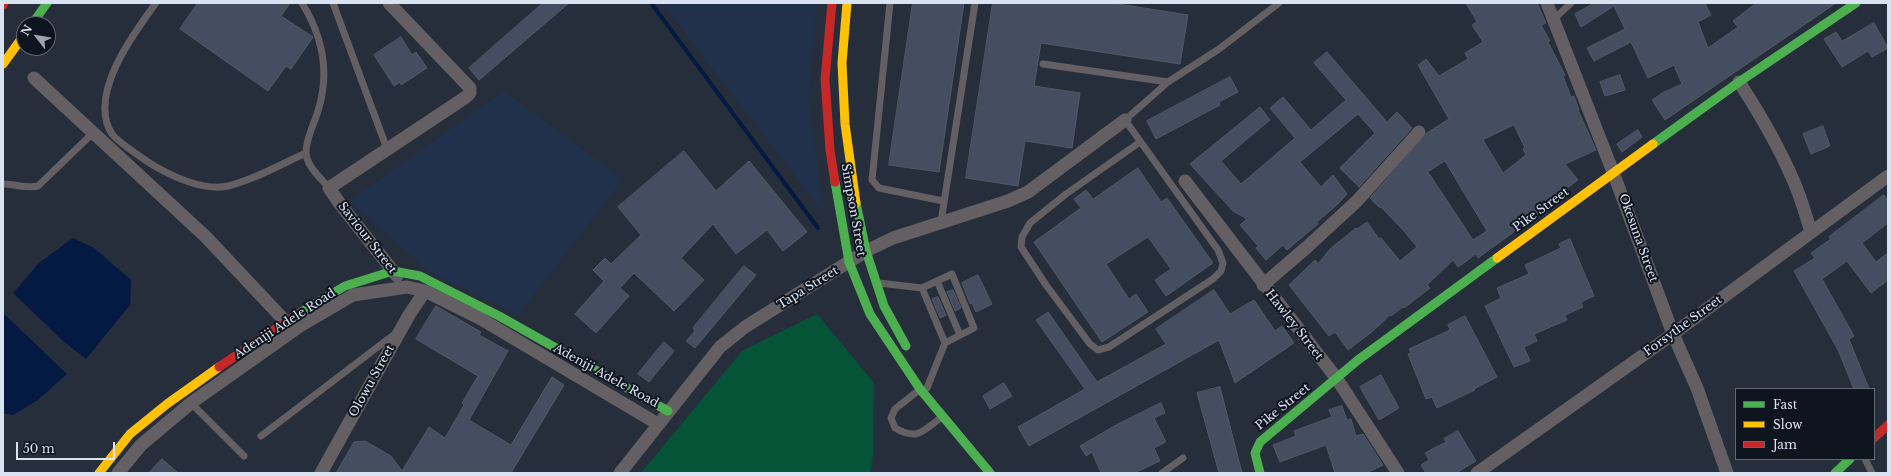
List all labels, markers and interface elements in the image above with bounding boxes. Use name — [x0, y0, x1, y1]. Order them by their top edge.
north arrow — [16, 16, 56, 56]
text: N — [18, 22, 35, 38]
street label: Simpson Street — [838, 162, 868, 258]
street label: Pike Street — [1510, 185, 1572, 235]
street label: Okesuna Street — [1615, 192, 1661, 284]
street label: Saviour Street — [335, 199, 399, 277]
street label: Tapa Street — [775, 264, 841, 312]
street label: Adeniji Adele Road — [232, 286, 338, 362]
street label: Hawley Street — [1262, 287, 1326, 363]
street label: Forsythe Street — [1641, 293, 1725, 359]
street label: Adeniji Adele Road — [551, 341, 661, 411]
street label: Olowu Street — [346, 342, 398, 420]
street label: Pike Street — [1253, 381, 1313, 433]
legend — [1735, 388, 1875, 460]
text: Fast — [1773, 397, 1797, 412]
text: Slow — [1773, 417, 1802, 432]
scale bar — [18, 434, 117, 460]
text: Jam — [1773, 437, 1797, 452]
text: 50 m — [23, 441, 55, 456]

